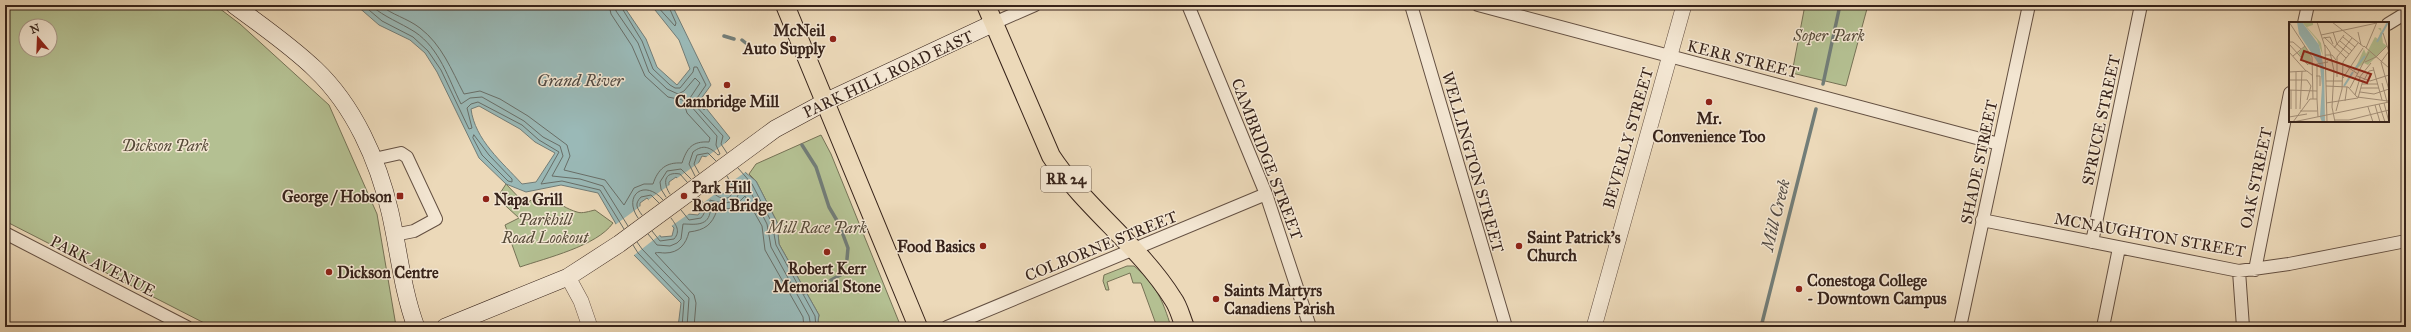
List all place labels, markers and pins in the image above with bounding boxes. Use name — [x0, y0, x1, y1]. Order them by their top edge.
place label: McNeil Auto Supply — [742, 21, 827, 59]
marker: McNeil Auto Supply — [828, 34, 838, 44]
marker: Cambridge Mill — [722, 80, 732, 90]
place label: Cambridge Mill — [675, 92, 780, 112]
marker: Mr. Convenience Too — [1704, 97, 1714, 107]
place label: Mr. Convenience Too — [1653, 109, 1765, 146]
place label: Park Hill Road Bridge — [692, 178, 773, 216]
place label: George / Hobson — [282, 187, 392, 207]
place label: Napa Grill — [494, 190, 564, 210]
marker: George / Hobson — [395, 191, 405, 201]
marker: Park Hill Road Bridge — [679, 191, 689, 201]
marker: Napa Grill — [481, 194, 491, 204]
place label: Saint Patrick's Church — [1527, 228, 1621, 265]
place label: Food Basics — [897, 237, 975, 256]
marker: Food Basics — [978, 241, 988, 251]
marker: Saint Patrick's Church — [1514, 241, 1524, 251]
marker: Robert Kerr Memorial Stone — [822, 247, 832, 257]
place label: Robert Kerr Memorial Stone — [773, 259, 881, 296]
place label: Dickson Centre — [337, 263, 439, 282]
marker: Dickson Centre — [324, 267, 334, 277]
place label: Conestoga College - Downtown Campus — [1807, 271, 1947, 309]
place label: Saints Martyrs Canadiens Parish — [1224, 281, 1335, 318]
marker: Conestoga College - Downtown Campus — [1794, 284, 1804, 294]
marker: Saints Martyrs Canadiens Parish — [1211, 294, 1221, 304]

